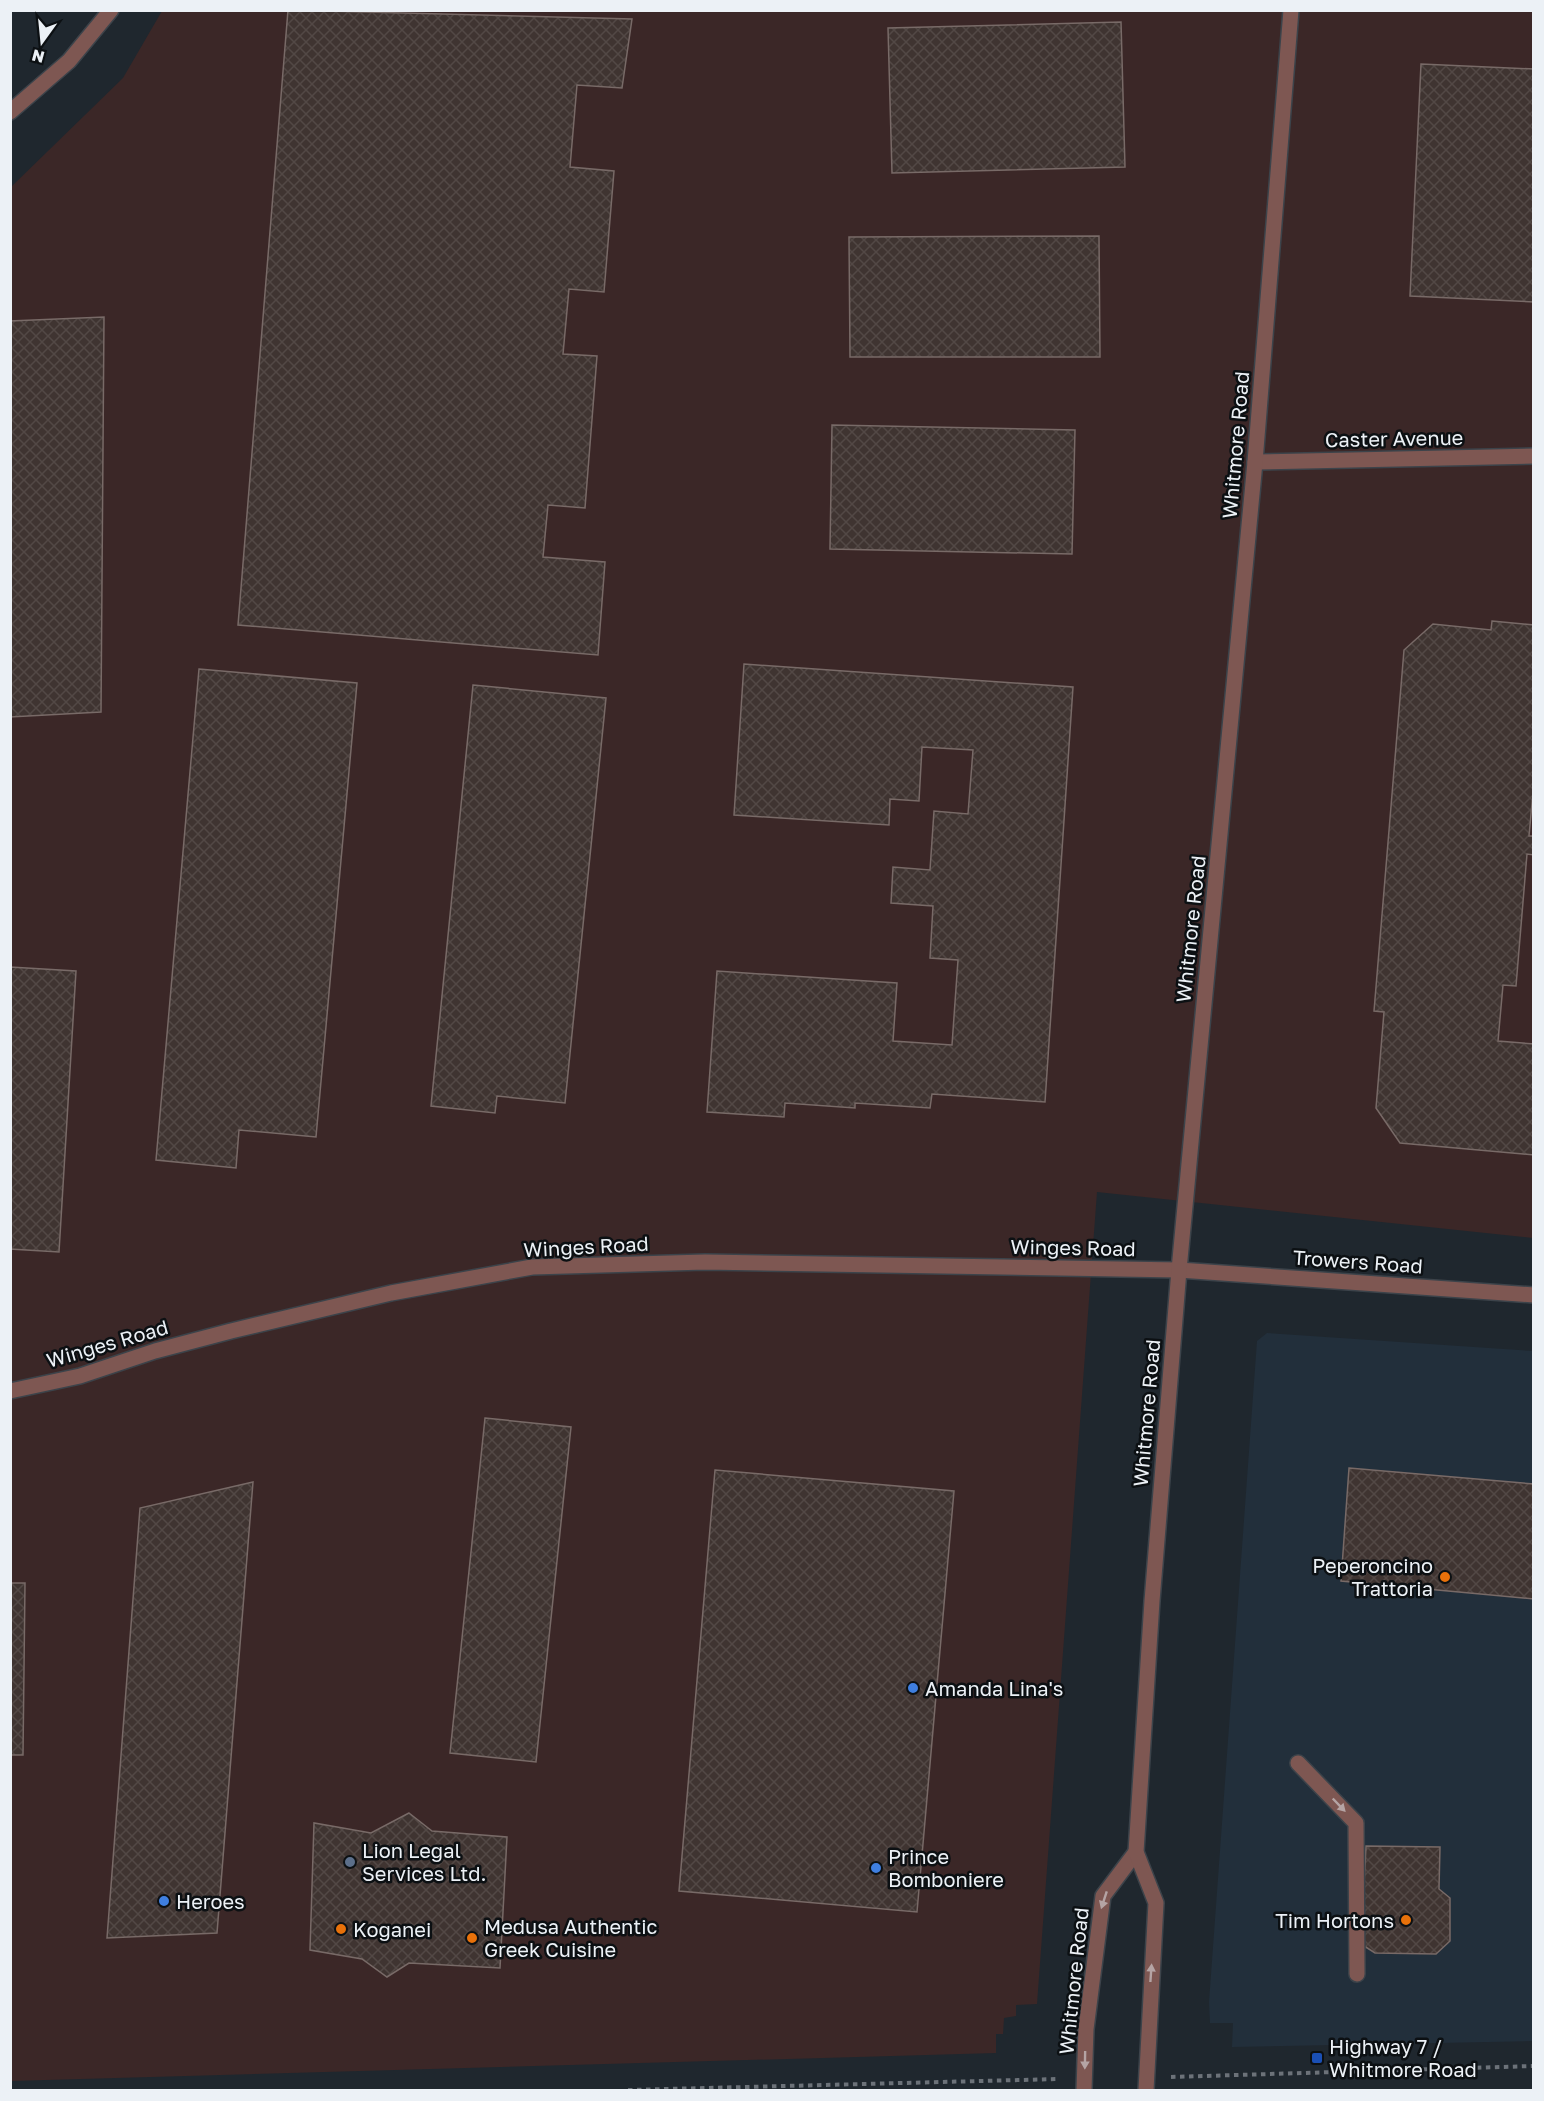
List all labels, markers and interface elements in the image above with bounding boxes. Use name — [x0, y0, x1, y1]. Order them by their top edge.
north arrow — [12, 12, 72, 72]
text: N — [30, 45, 47, 68]
street label: Whitmore Road — [1217, 370, 1253, 520]
street label: Caster Avenue — [1325, 425, 1463, 451]
street label: Whitmore Road — [1170, 854, 1210, 1004]
street label: Winges Road — [523, 1231, 649, 1261]
street label: Winges Road — [1010, 1234, 1136, 1260]
street label: Trowers Road — [1292, 1244, 1424, 1278]
street label: Winges Road — [43, 1314, 171, 1372]
street label: Whitmore Road — [1128, 1338, 1164, 1488]
place label: Peperoncino Trattoria — [1312, 1553, 1433, 1600]
marker: Peperoncino Trattoria — [1438, 1570, 1452, 1584]
place label: Amanda Lina's — [925, 1676, 1063, 1700]
marker: Amanda Lina's — [906, 1681, 920, 1695]
one-way arrow — [1331, 1798, 1345, 1812]
place label: Lion Legal Services Ltd. — [362, 1838, 487, 1885]
place label: Prince Bomboniere — [888, 1844, 1004, 1891]
marker: Lion Legal Services Ltd. — [343, 1855, 357, 1869]
marker: Prince Bomboniere — [869, 1861, 883, 1875]
place label: Heroes — [176, 1889, 245, 1913]
one-way arrow — [1099, 1891, 1108, 1909]
marker: Heroes — [157, 1894, 171, 1908]
street label: Whitmore Road — [1053, 1906, 1093, 2056]
place label: Tim Hortons — [1275, 1908, 1394, 1932]
marker: Tim Hortons — [1399, 1913, 1413, 1927]
place label: Medusa Authentic Greek Cuisine — [484, 1914, 658, 1961]
place label: Koganei — [353, 1917, 431, 1941]
marker: Koganei — [334, 1922, 348, 1936]
marker: Medusa Authentic Greek Cuisine — [465, 1931, 479, 1945]
one-way arrow — [1147, 1963, 1156, 1982]
place label: Highway 7 / Whitmore Road — [1329, 2034, 1477, 2081]
one-way arrow — [1080, 2050, 1089, 2069]
marker: Highway 7 / Whitmore Road — [1310, 2051, 1324, 2065]

